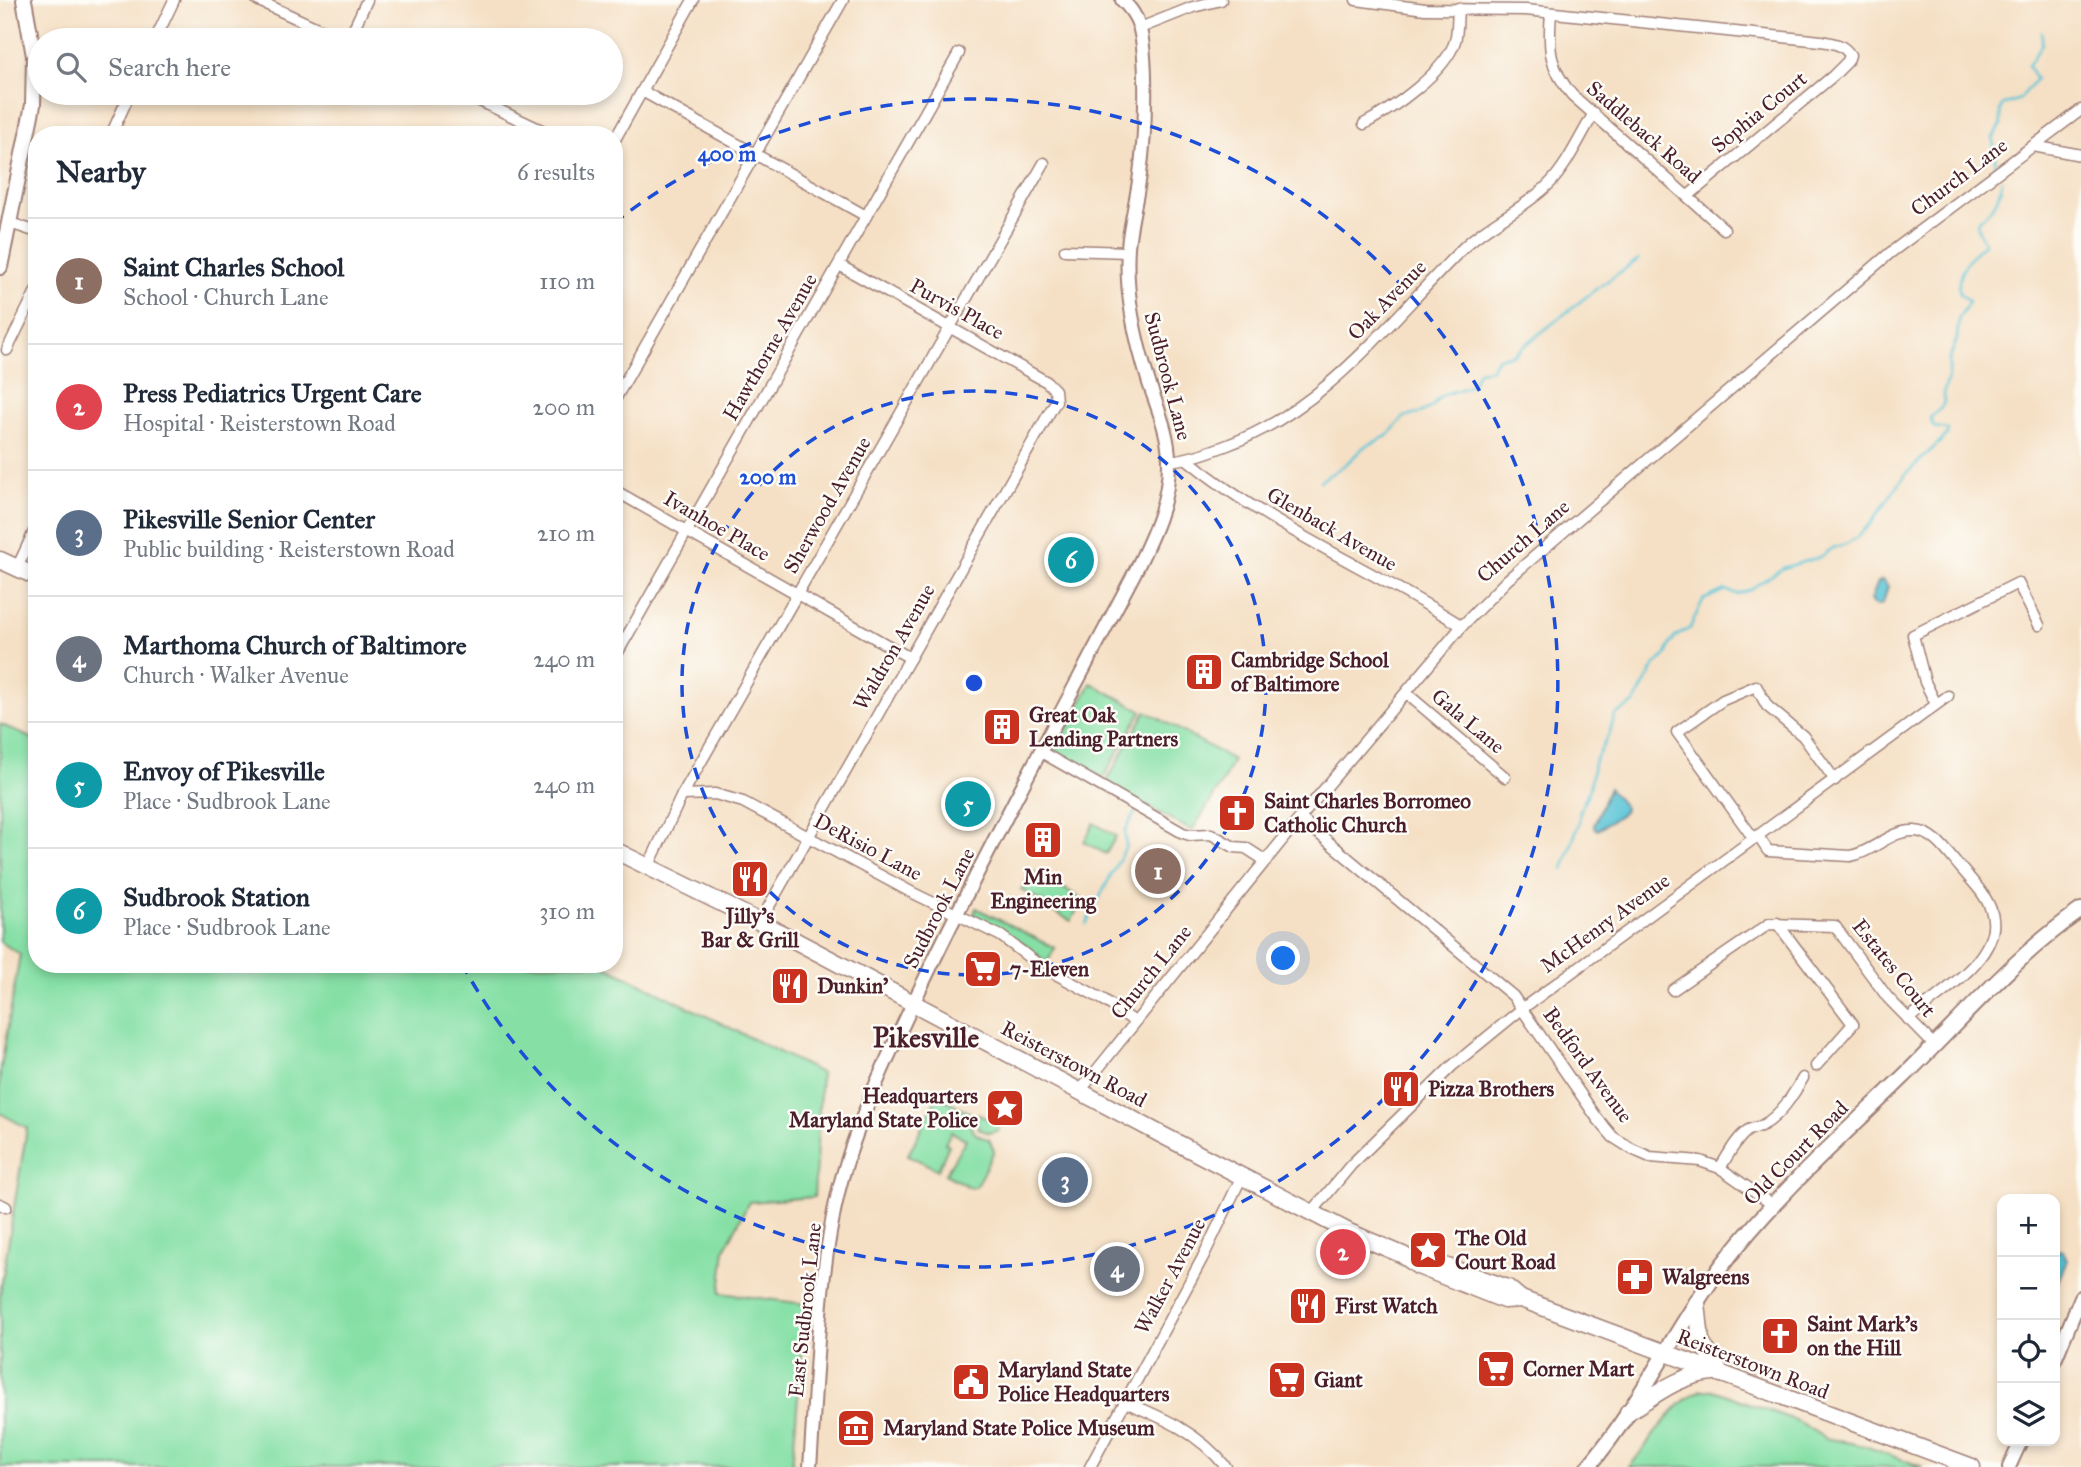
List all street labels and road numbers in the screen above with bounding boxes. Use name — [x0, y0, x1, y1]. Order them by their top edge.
street label: Sophia Court — [1706, 65, 1813, 158]
street label: Saddleback Road — [1581, 75, 1707, 189]
street label: Church Lane — [1905, 132, 2013, 222]
street label: Oak Avenue — [1342, 254, 1432, 346]
street label: Hawthorne Avenue — [717, 268, 823, 425]
street label: Purvis Place — [905, 273, 1009, 346]
street label: Sudbrook Lane — [1138, 309, 1198, 443]
street label: Sherwood Avenue — [777, 432, 877, 578]
street label: Glenback Avenue — [1262, 481, 1402, 577]
street label: Ivanhoe Place — [659, 485, 775, 567]
street label: Church Lane — [1471, 494, 1575, 588]
street label: Waldron Avenue — [847, 579, 941, 715]
street label: Gala Lane — [1426, 683, 1510, 759]
street label: DeRisio Lane — [809, 808, 927, 886]
street label: Sudbrook Lane — [897, 843, 981, 973]
street label: McHenry Avenue — [1535, 867, 1675, 979]
street label: Estates Court — [1846, 914, 1942, 1023]
street label: Church Lane — [1105, 919, 1197, 1025]
street label: Bedford Avenue — [1537, 1002, 1639, 1128]
street label: Reisterstown Road — [997, 1015, 1152, 1113]
street label: Old Court Road — [1738, 1095, 1854, 1211]
street label: Walker Avenue — [1129, 1214, 1211, 1338]
street label: East Sudbrook Lane — [783, 1221, 827, 1399]
street label: Reisterstown Road — [1673, 1323, 1833, 1405]

